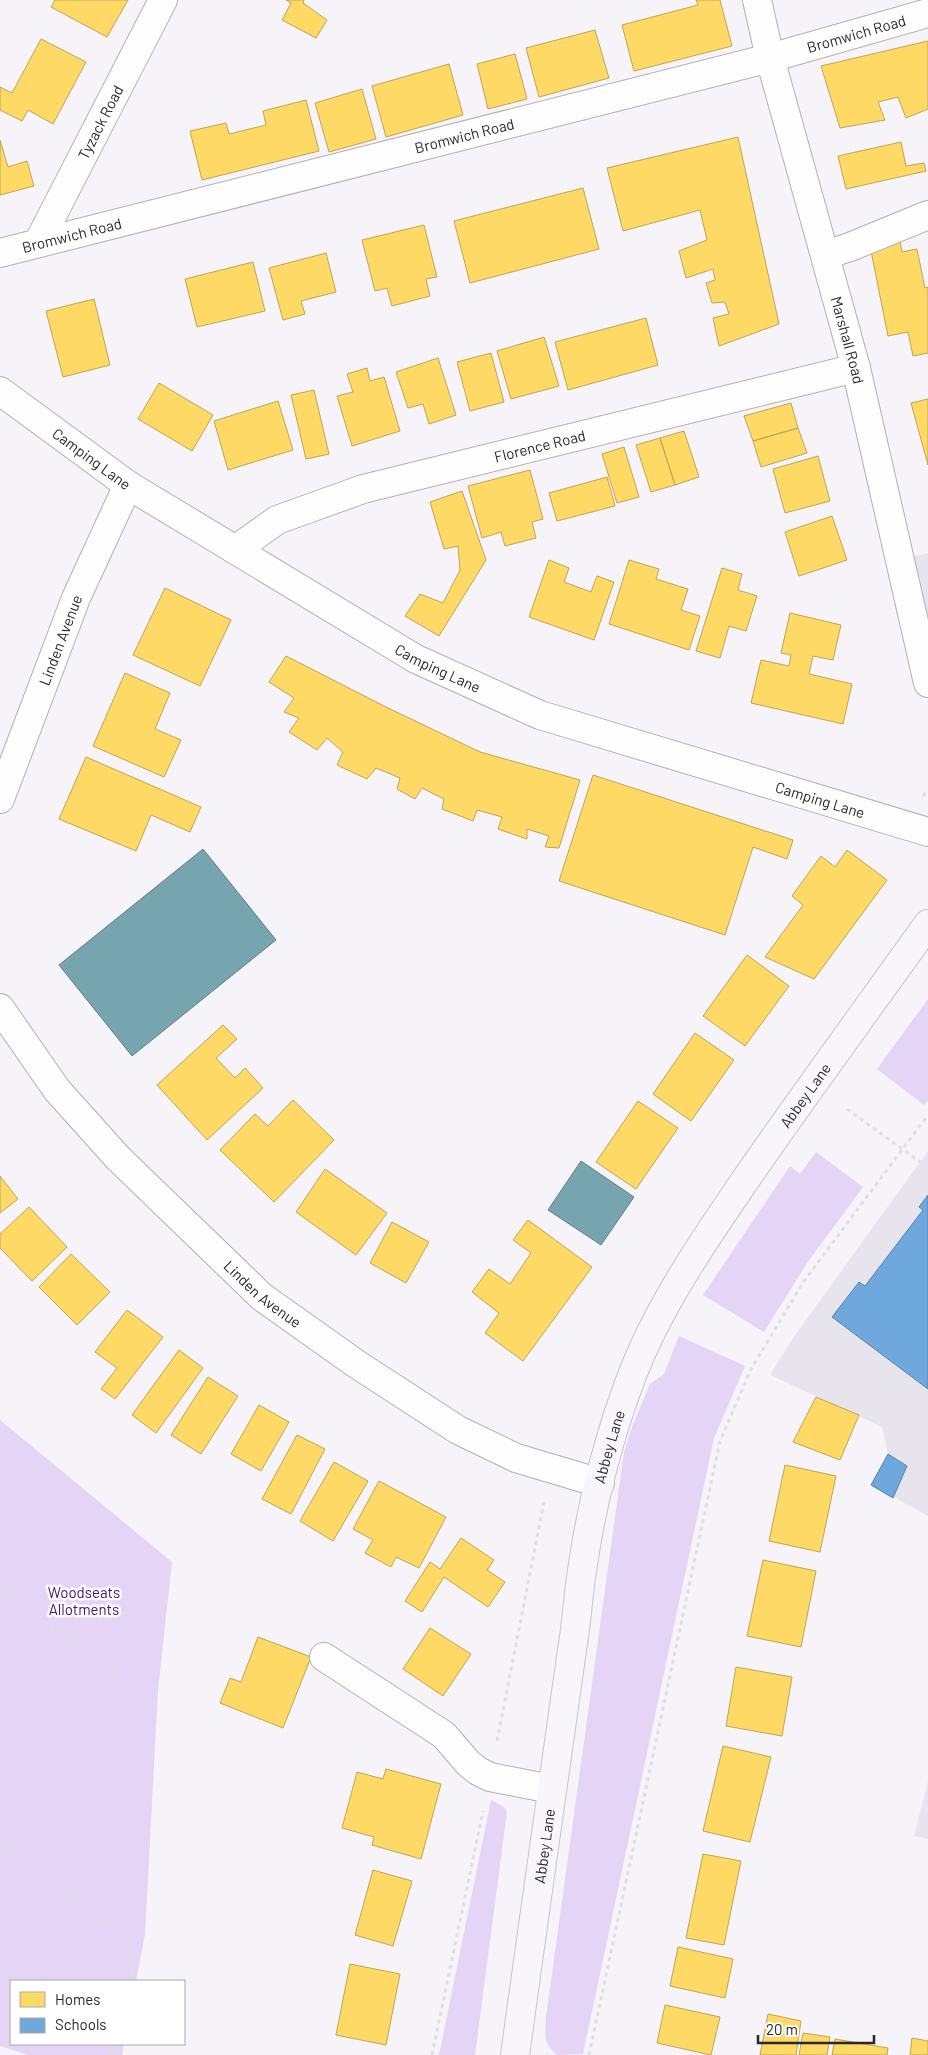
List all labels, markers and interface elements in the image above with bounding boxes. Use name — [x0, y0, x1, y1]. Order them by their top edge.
street label: Bromwich Road — [805, 11, 908, 56]
street label: Tyzack Road — [74, 82, 127, 162]
street label: Bromwich Road — [413, 114, 516, 157]
street label: Bromwich Road — [20, 214, 123, 256]
street label: Marshall Road — [828, 294, 868, 385]
street label: Camping Lane — [49, 424, 135, 493]
street label: Florence Road — [492, 426, 587, 466]
street label: Linden Avenue — [35, 592, 85, 688]
street label: Camping Lane — [392, 640, 483, 696]
street label: Camping Lane — [773, 778, 867, 821]
street label: Abbey Lane — [776, 1059, 834, 1131]
street label: Linden Avenue — [220, 1256, 305, 1331]
street label: Abbey Lane — [590, 1408, 628, 1485]
park label: Woodseats Allotments — [48, 1583, 120, 1618]
street label: Abbey Lane — [530, 1807, 558, 1885]
legend — [10, 1980, 185, 2045]
text: Homes — [55, 1990, 100, 2008]
scale bar — [758, 2012, 874, 2044]
text: Schools — [55, 2015, 107, 2033]
text: 20 m — [766, 2020, 798, 2038]

